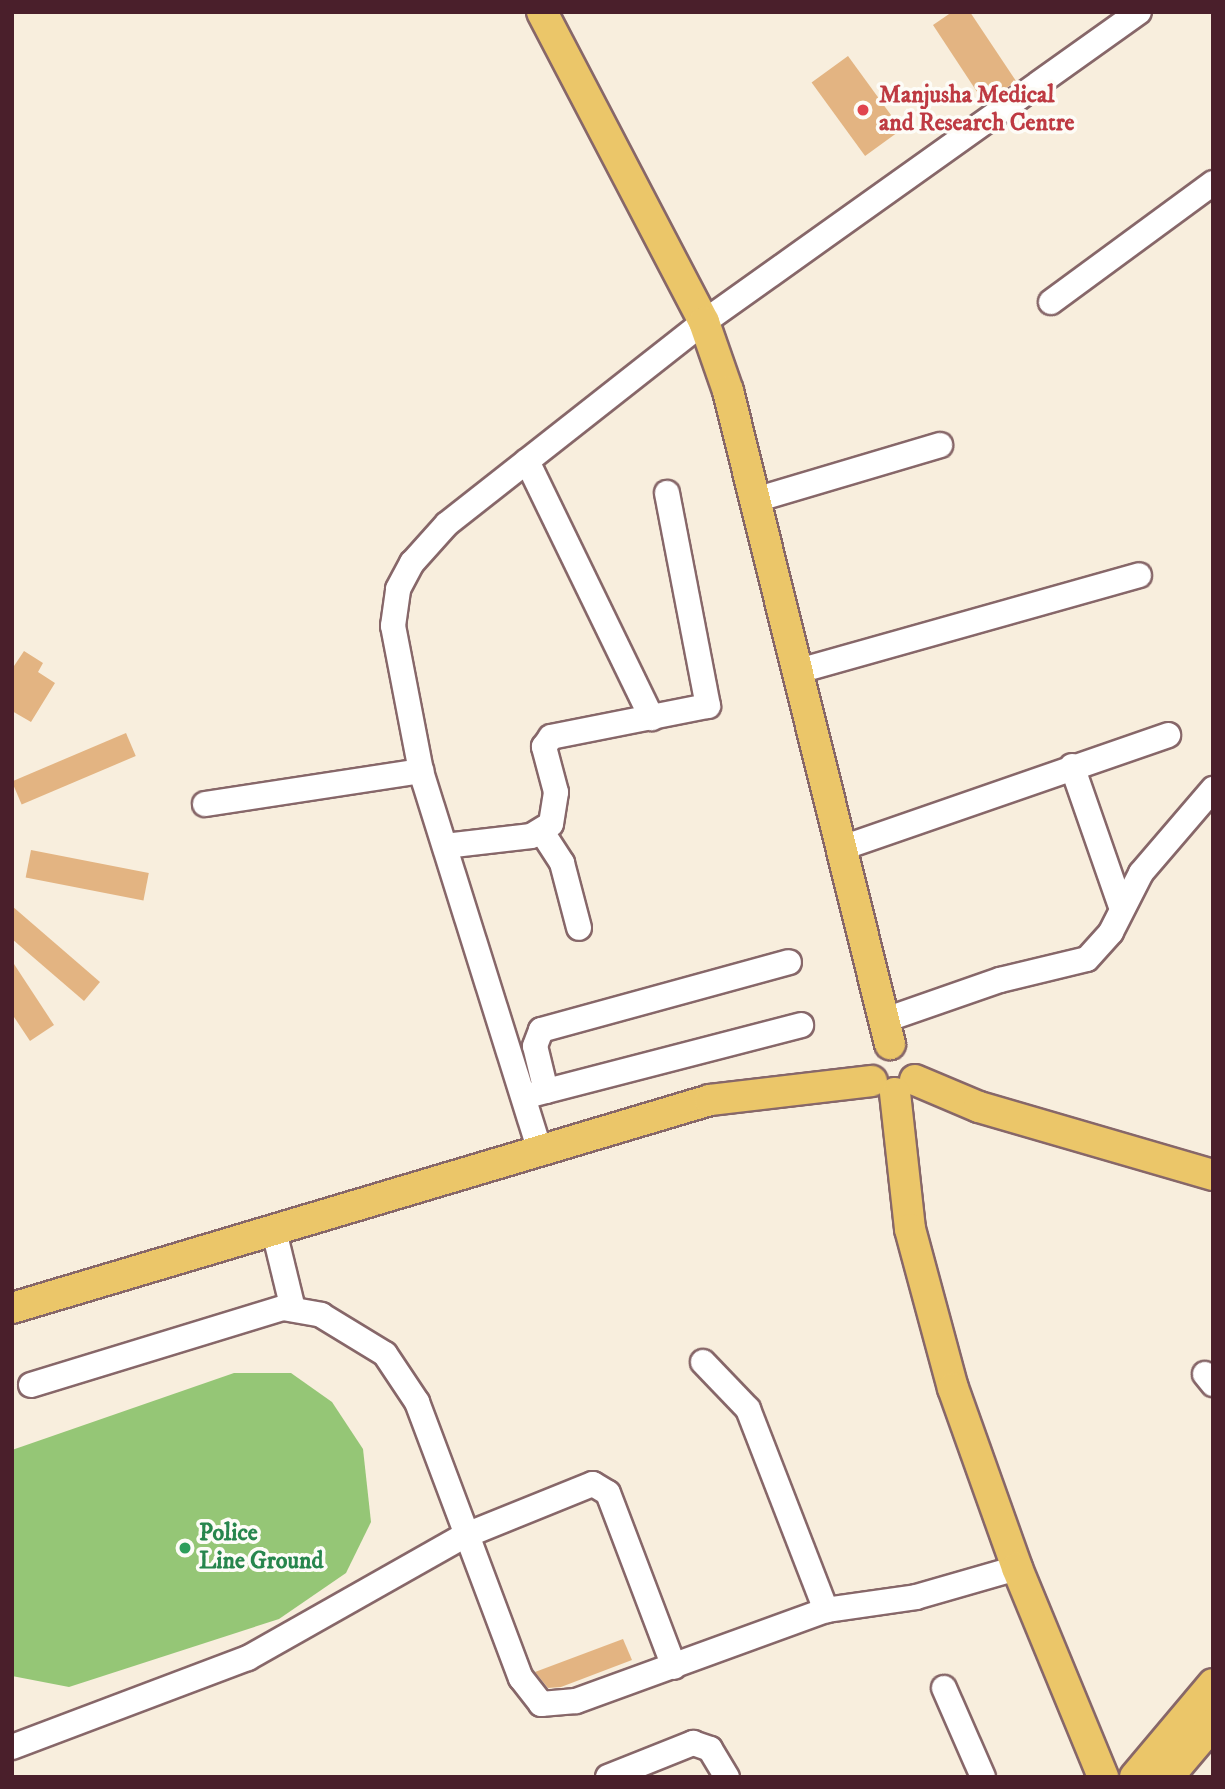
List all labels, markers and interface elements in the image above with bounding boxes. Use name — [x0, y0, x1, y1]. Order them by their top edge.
place label: Manjusha Medical and Research Centre — [879, 82, 1074, 138]
marker: Manjusha Medical and Research Centre — [853, 100, 873, 120]
place label: Police Line Ground — [199, 1520, 323, 1576]
marker: Police Line Ground — [177, 1540, 193, 1556]

